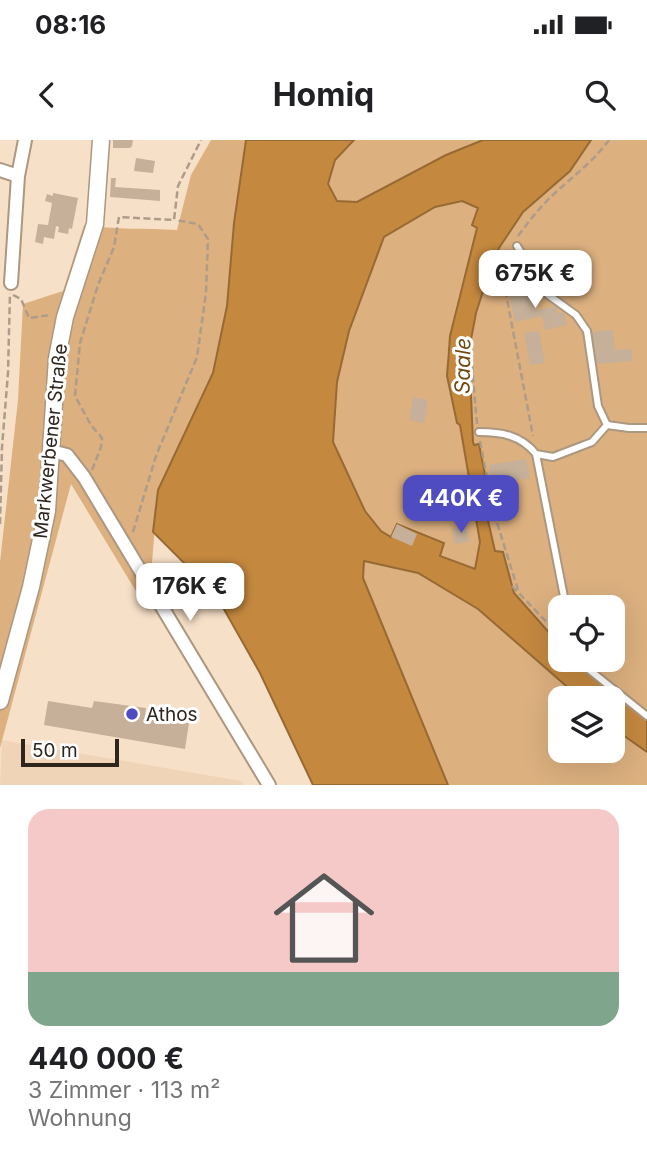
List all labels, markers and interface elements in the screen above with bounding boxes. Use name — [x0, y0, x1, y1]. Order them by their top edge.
text: 08:16 — [35, 9, 106, 40]
text: Homiq — [273, 75, 374, 114]
icon: back — [28, 76, 66, 114]
icon: search — [581, 76, 619, 114]
pin: 675K € — [478, 250, 592, 310]
text: 675K € — [495, 259, 575, 287]
water label: Saale — [450, 338, 475, 394]
street label: Markwerbener Straße — [29, 342, 72, 540]
pin: 440K € — [404, 476, 518, 535]
text: 440K € — [419, 484, 503, 512]
pin: 176K € — [133, 564, 247, 623]
text: 176K € — [152, 572, 228, 600]
map controls — [548, 595, 625, 763]
button: locate — [548, 595, 625, 672]
button: layers — [548, 686, 625, 763]
place label: Athos — [146, 703, 198, 726]
marker: Athos — [124, 706, 140, 722]
scale bar — [21, 736, 119, 768]
text: 50 m — [32, 739, 78, 762]
icon: home — [261, 855, 387, 981]
text: 440 000 € — [28, 1040, 184, 1076]
text: 3 Zimmer · 113 m² — [28, 1076, 220, 1104]
text: Wohnung — [28, 1104, 132, 1132]

